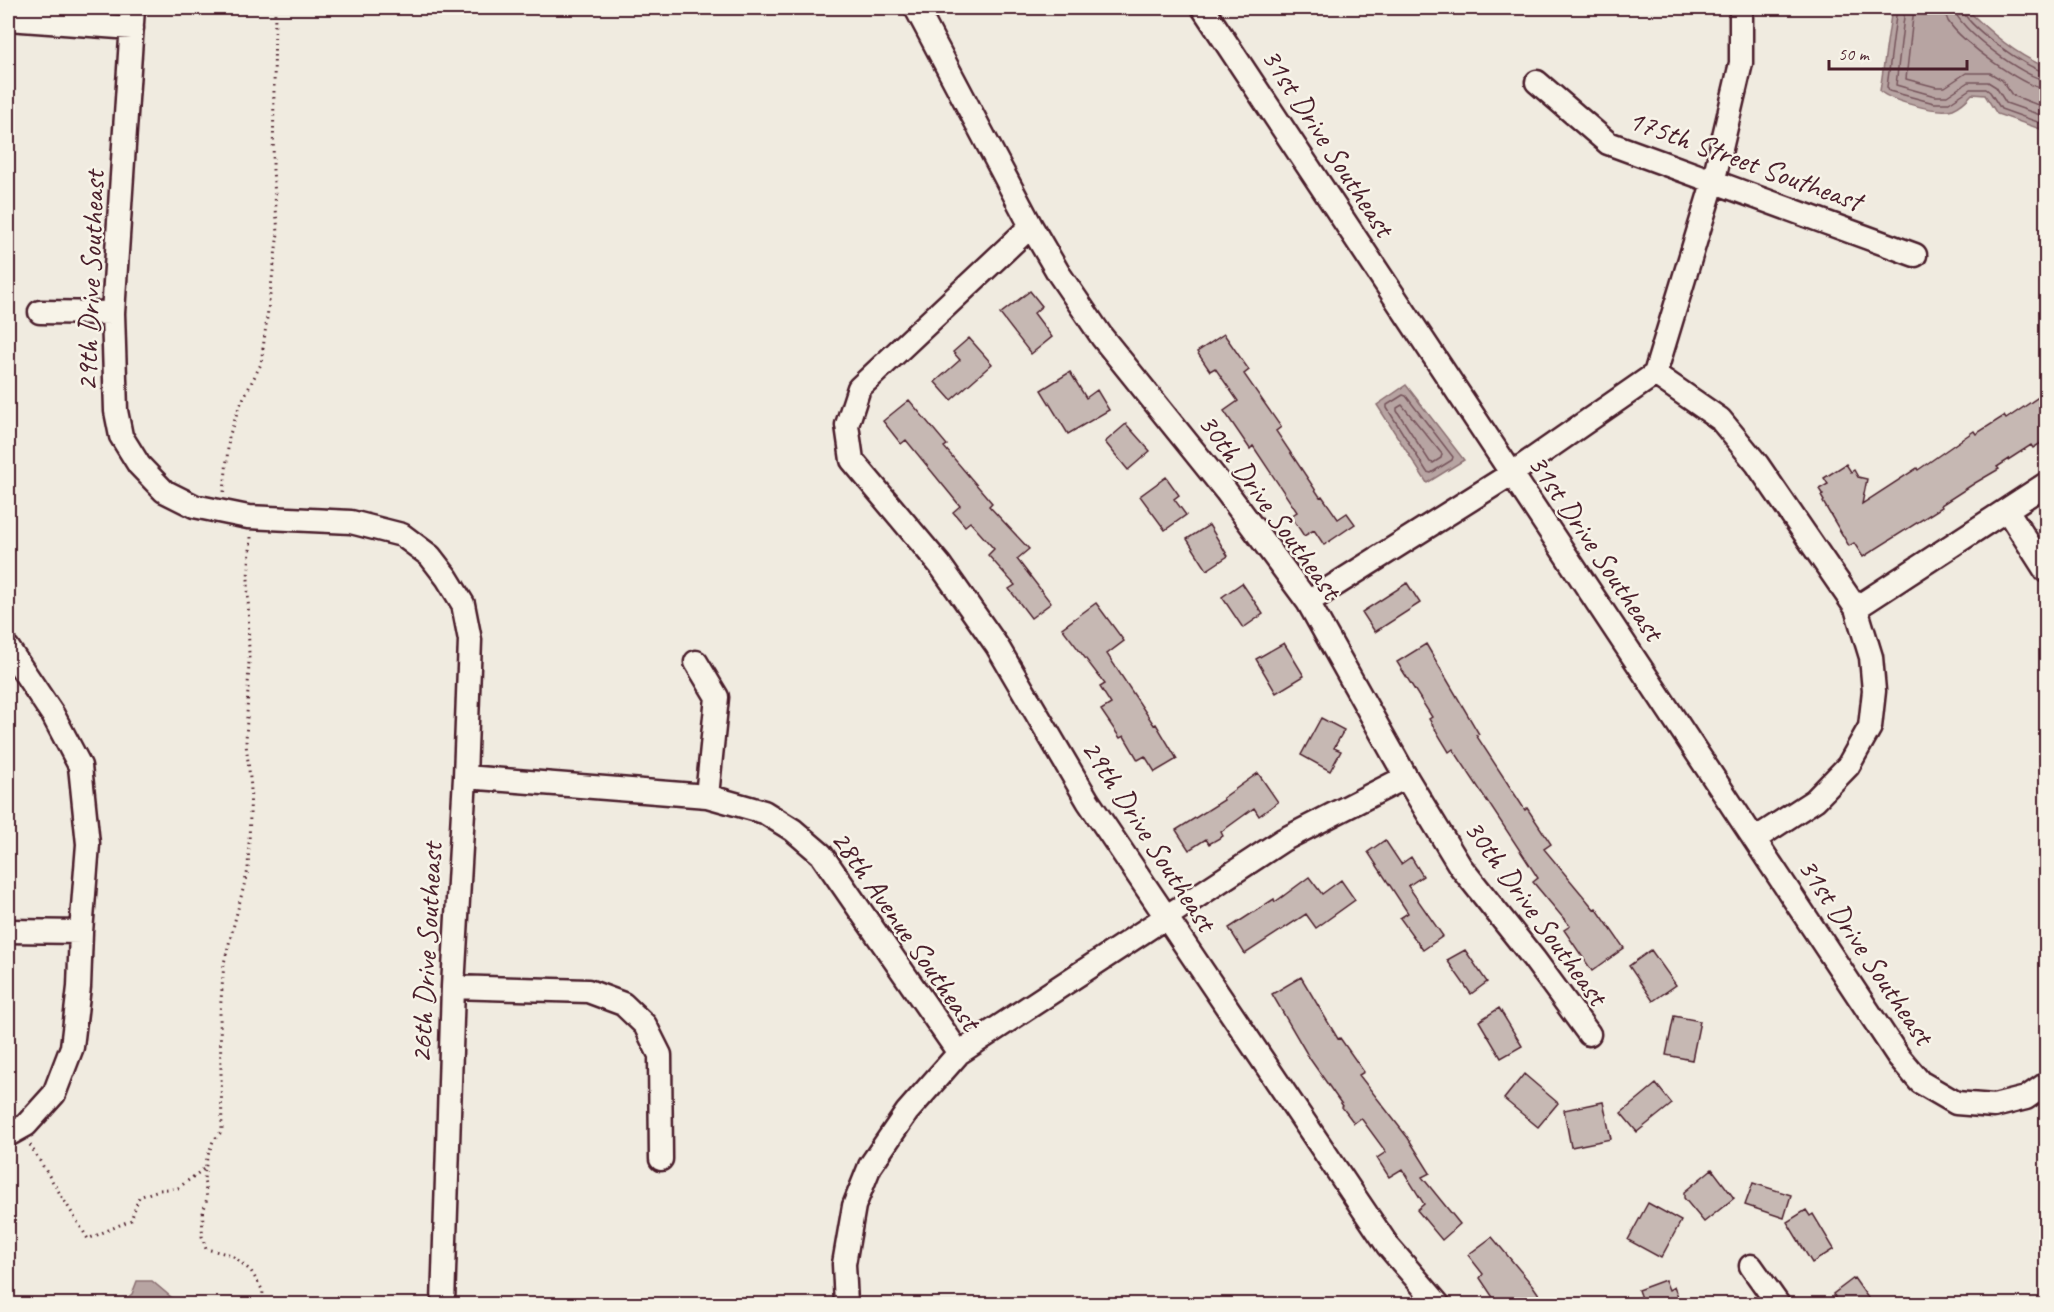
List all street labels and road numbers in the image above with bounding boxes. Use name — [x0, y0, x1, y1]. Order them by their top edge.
street label: 31st Drive Southeast — [1253, 40, 1405, 246]
street label: 175th Street Southeast — [1623, 100, 1871, 221]
street label: 29th Drive Southeast — [67, 167, 113, 392]
street label: 30th Drive Southeast — [1190, 405, 1352, 609]
street label: 31st Drive Southeast — [1519, 446, 1674, 650]
street label: 29th Drive Southeast — [1073, 732, 1227, 941]
street label: 30th Drive Southeast — [1456, 811, 1618, 1015]
street label: 28th Avenue Southeast — [823, 822, 991, 1040]
street label: 26th Drive Southeast — [401, 839, 451, 1064]
street label: 31st Drive Southeast — [1789, 850, 1944, 1054]

